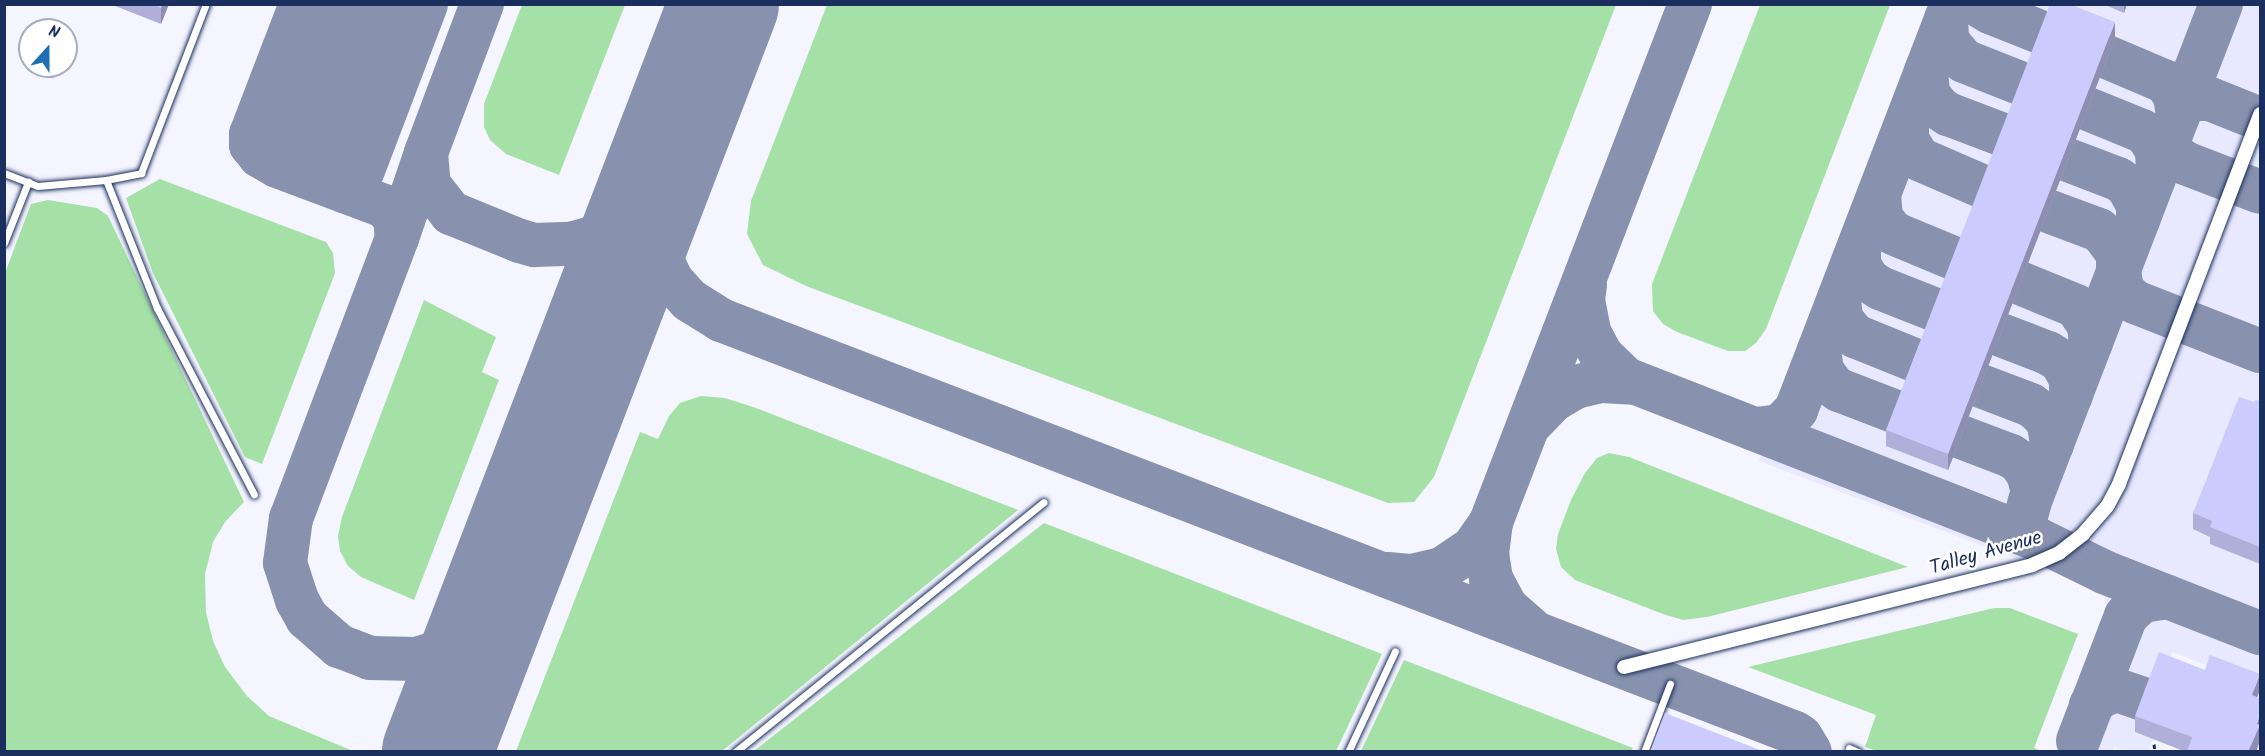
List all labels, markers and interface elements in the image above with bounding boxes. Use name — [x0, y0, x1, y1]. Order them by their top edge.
north arrow — [18, 18, 78, 78]
text: N — [45, 19, 63, 46]
street label: Talley Avenue — [1927, 527, 2045, 581]

